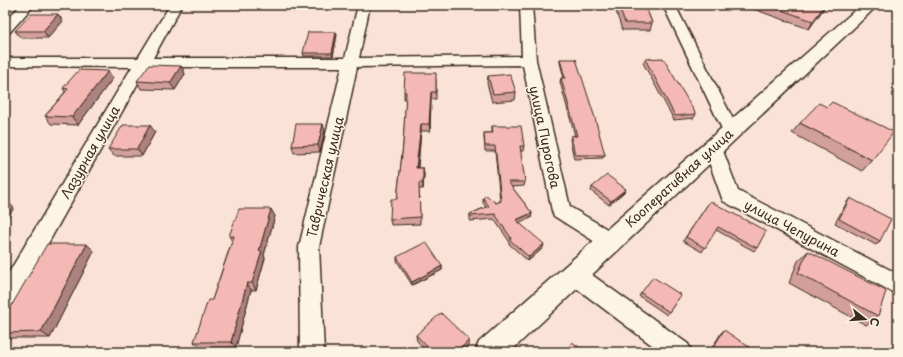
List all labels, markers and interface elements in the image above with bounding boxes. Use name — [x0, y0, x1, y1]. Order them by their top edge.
street label: улица Пирогова — [525, 84, 566, 191]
street label: Лазурная улица — [55, 101, 124, 202]
street label: Таврическая улица — [301, 114, 348, 239]
street label: Кооперативная улица — [621, 123, 737, 231]
street label: улица Чепурина — [741, 194, 844, 261]
north arrow — [845, 299, 885, 339]
text: С — [866, 316, 884, 329]

